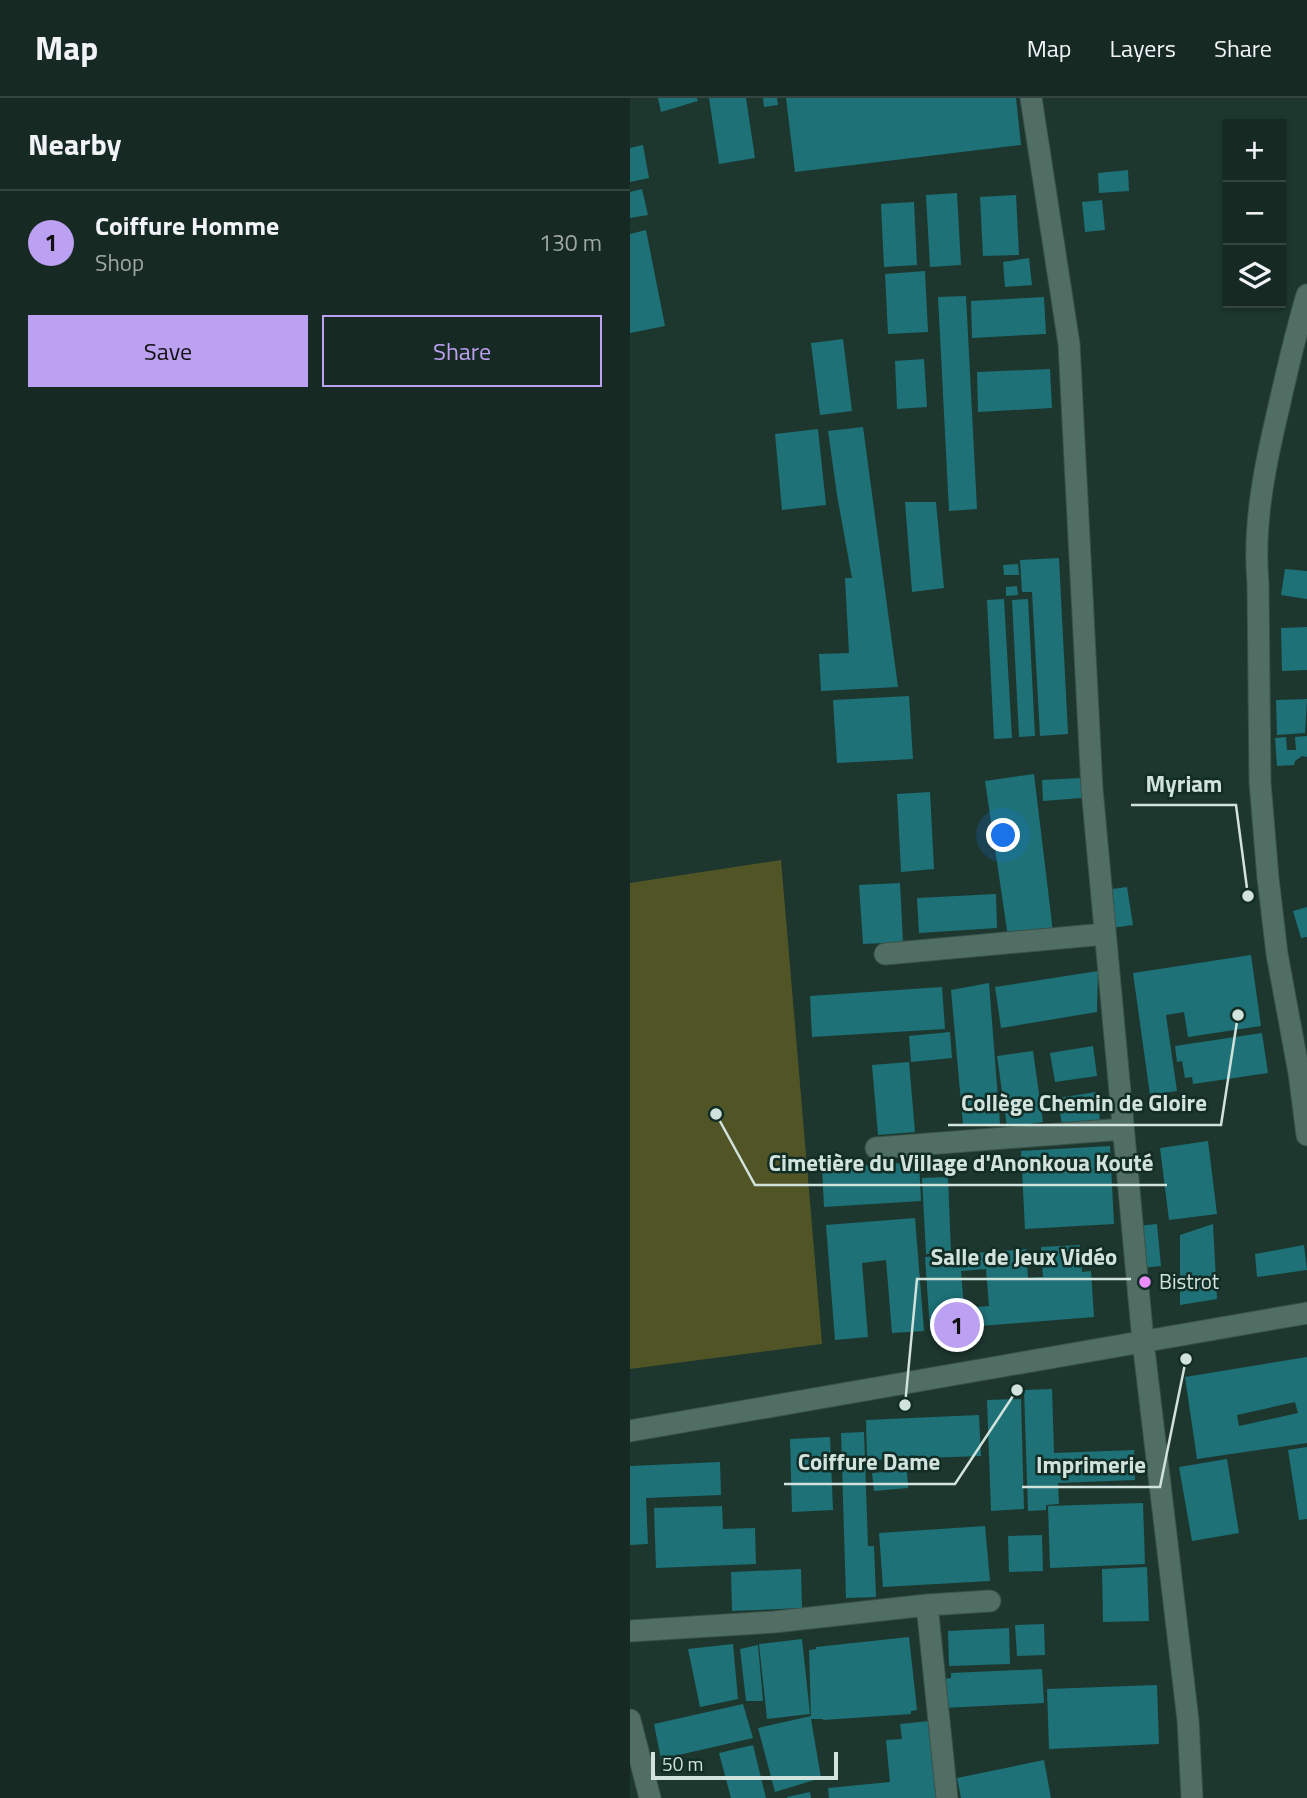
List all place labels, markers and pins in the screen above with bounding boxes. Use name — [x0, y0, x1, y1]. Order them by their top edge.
callout: Myriam — [1131, 761, 1236, 805]
callout: Collège Chemin de Gloire — [948, 1081, 1221, 1125]
callout: Cimetière du Village d'Anonkoua Kouté — [755, 1141, 1167, 1185]
callout: Salle de Jeux Vidéo — [917, 1235, 1131, 1279]
place label: Bistrot — [1159, 1265, 1220, 1297]
marker: Bistrot — [1137, 1274, 1153, 1290]
pin: 1 — [934, 1299, 980, 1351]
callout: Coiffure Dame — [784, 1440, 955, 1484]
callout: Imprimerie — [1022, 1443, 1160, 1487]

